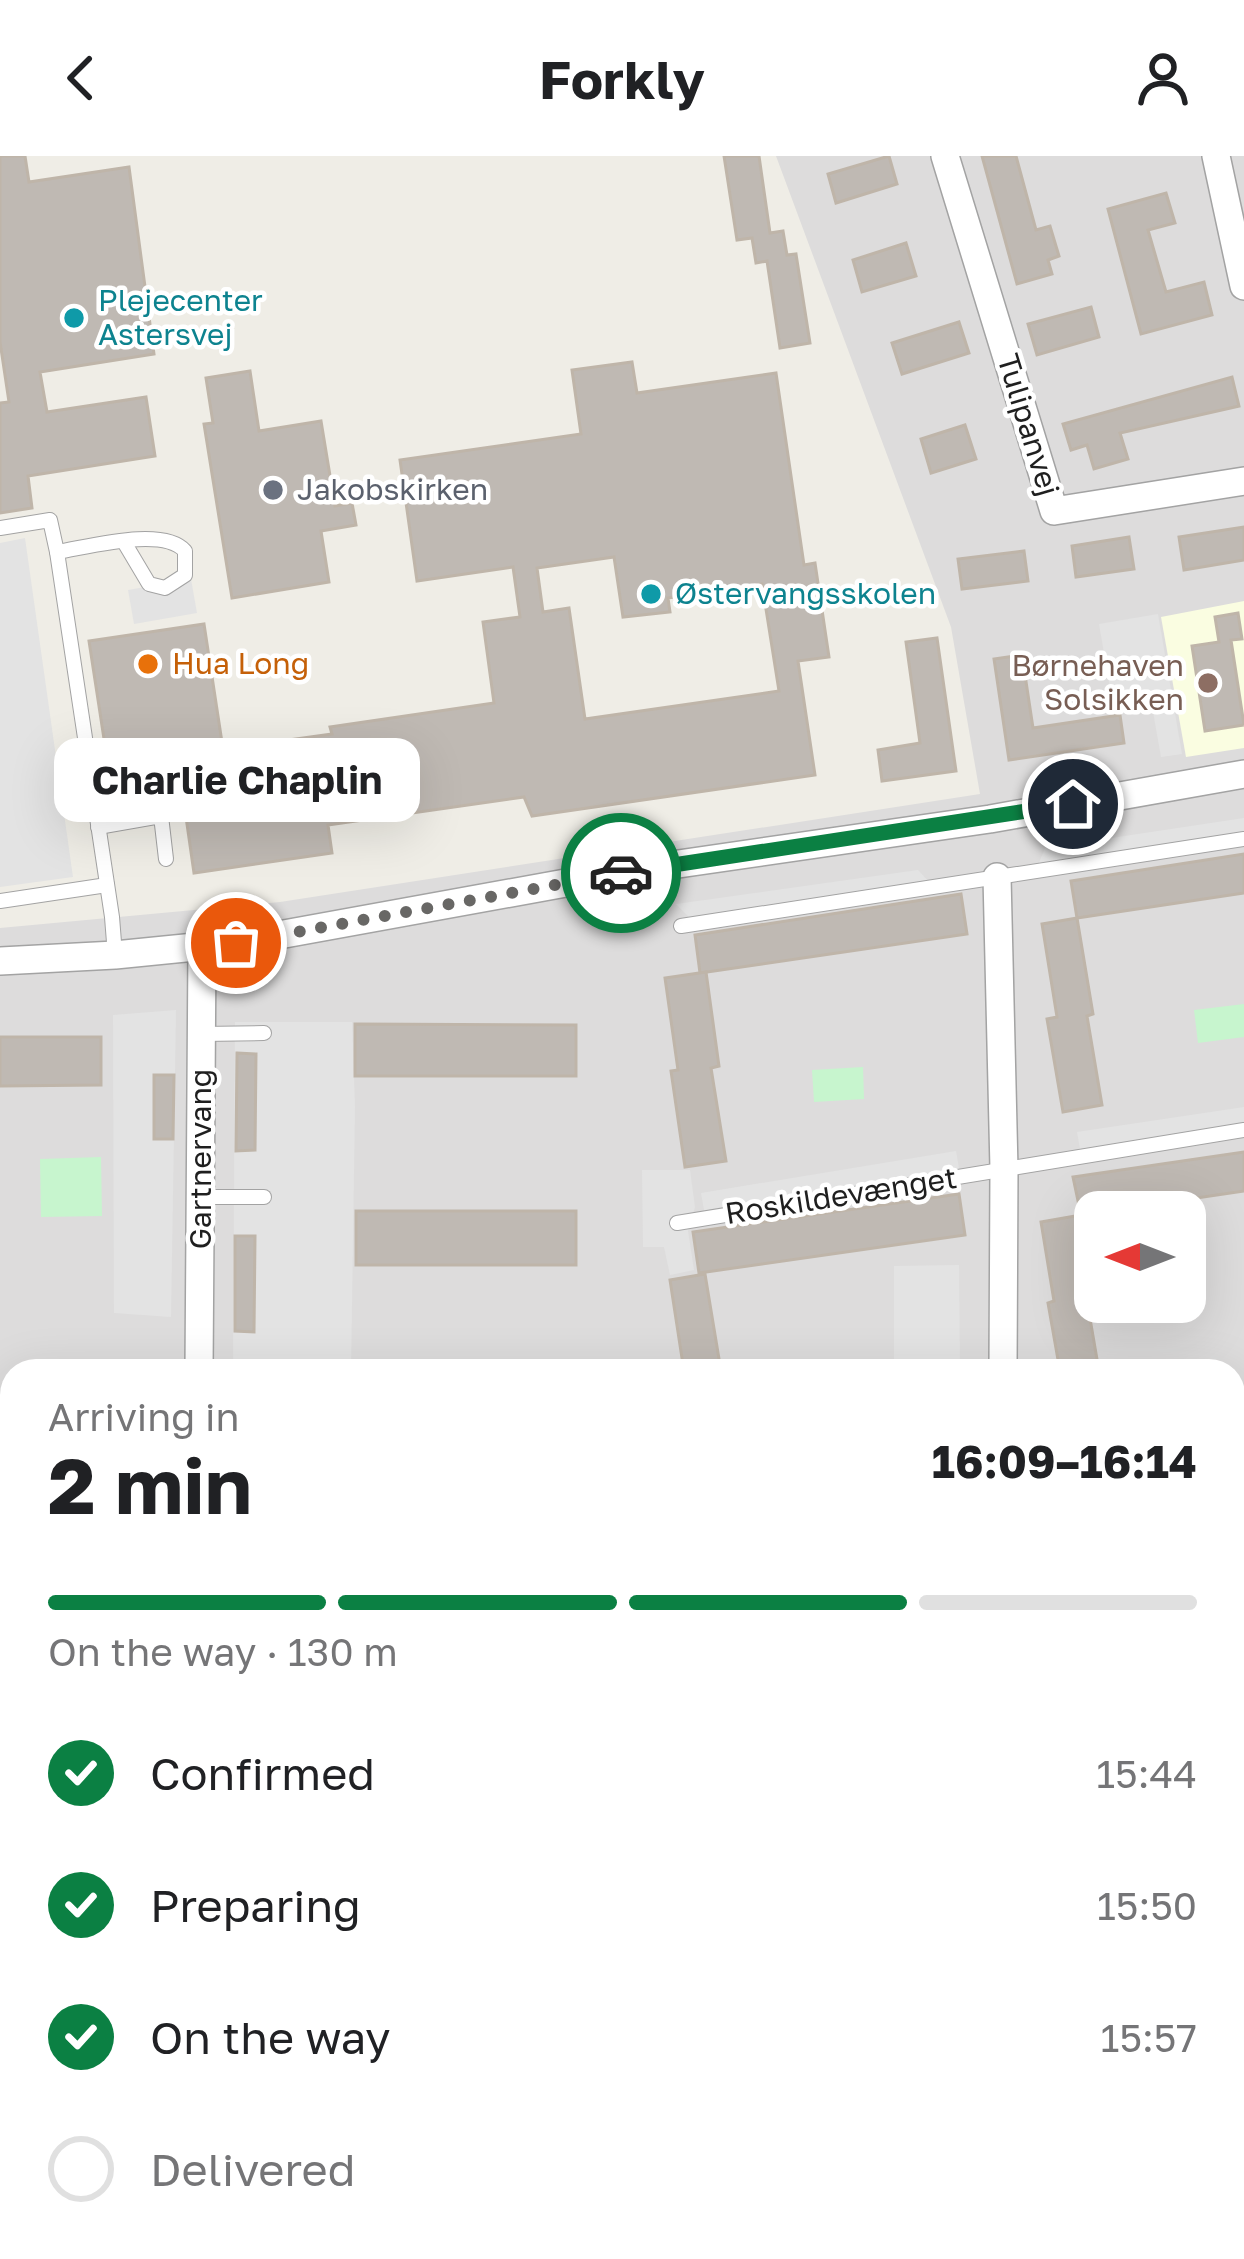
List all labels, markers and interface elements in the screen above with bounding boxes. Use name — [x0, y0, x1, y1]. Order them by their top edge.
icon: back — [48, 45, 114, 111]
icon: person — [1130, 45, 1196, 111]
text: Forkly — [539, 46, 705, 111]
place label: Plejecenter Astersvej — [98, 282, 263, 352]
marker: Plejecenter Astersvej — [61, 305, 87, 331]
street label: Tulipanvej — [990, 349, 1068, 500]
place label: Jakobskirken — [297, 471, 488, 507]
marker: Jakobskirken — [260, 477, 286, 503]
place label: Østervangsskolen — [675, 575, 936, 611]
marker: Østervangsskolen — [638, 581, 664, 607]
place label: Hua Long — [172, 645, 309, 681]
place label: Børnehaven Solsikken — [1012, 647, 1184, 717]
marker: Hua Long — [135, 651, 161, 677]
marker: Børnehaven Solsikken — [1195, 670, 1221, 696]
callout: Charlie Chaplin — [53, 739, 419, 823]
pin — [1022, 753, 1124, 855]
text: Charlie Chaplin — [92, 756, 382, 803]
icon: home — [1040, 771, 1106, 837]
courier — [561, 813, 681, 933]
icon: car — [588, 840, 654, 906]
pin — [185, 892, 287, 994]
icon: bag — [203, 910, 269, 976]
street label: Gartnervang — [182, 1069, 218, 1249]
street label: Roskildevænget — [723, 1159, 959, 1231]
north arrow — [1074, 1191, 1206, 1323]
map controls — [1074, 1191, 1206, 1323]
text: Arriving in — [48, 1393, 239, 1440]
text: 16:09–16:14 — [932, 1434, 1197, 1488]
text: 2 min — [48, 1438, 252, 1531]
text: On the way · 130 m — [48, 1628, 398, 1675]
icon: check — [48, 1740, 114, 1806]
text: Confirmed — [150, 1746, 375, 1800]
text: 15:44 — [1096, 1750, 1197, 1797]
icon: check — [48, 1872, 114, 1938]
text: Preparing — [150, 1878, 361, 1932]
text: 15:50 — [1097, 1882, 1197, 1929]
icon: check — [48, 2004, 114, 2070]
text: On the way — [150, 2010, 391, 2064]
text: 15:57 — [1100, 2014, 1197, 2061]
text: Delivered — [150, 2142, 355, 2196]

